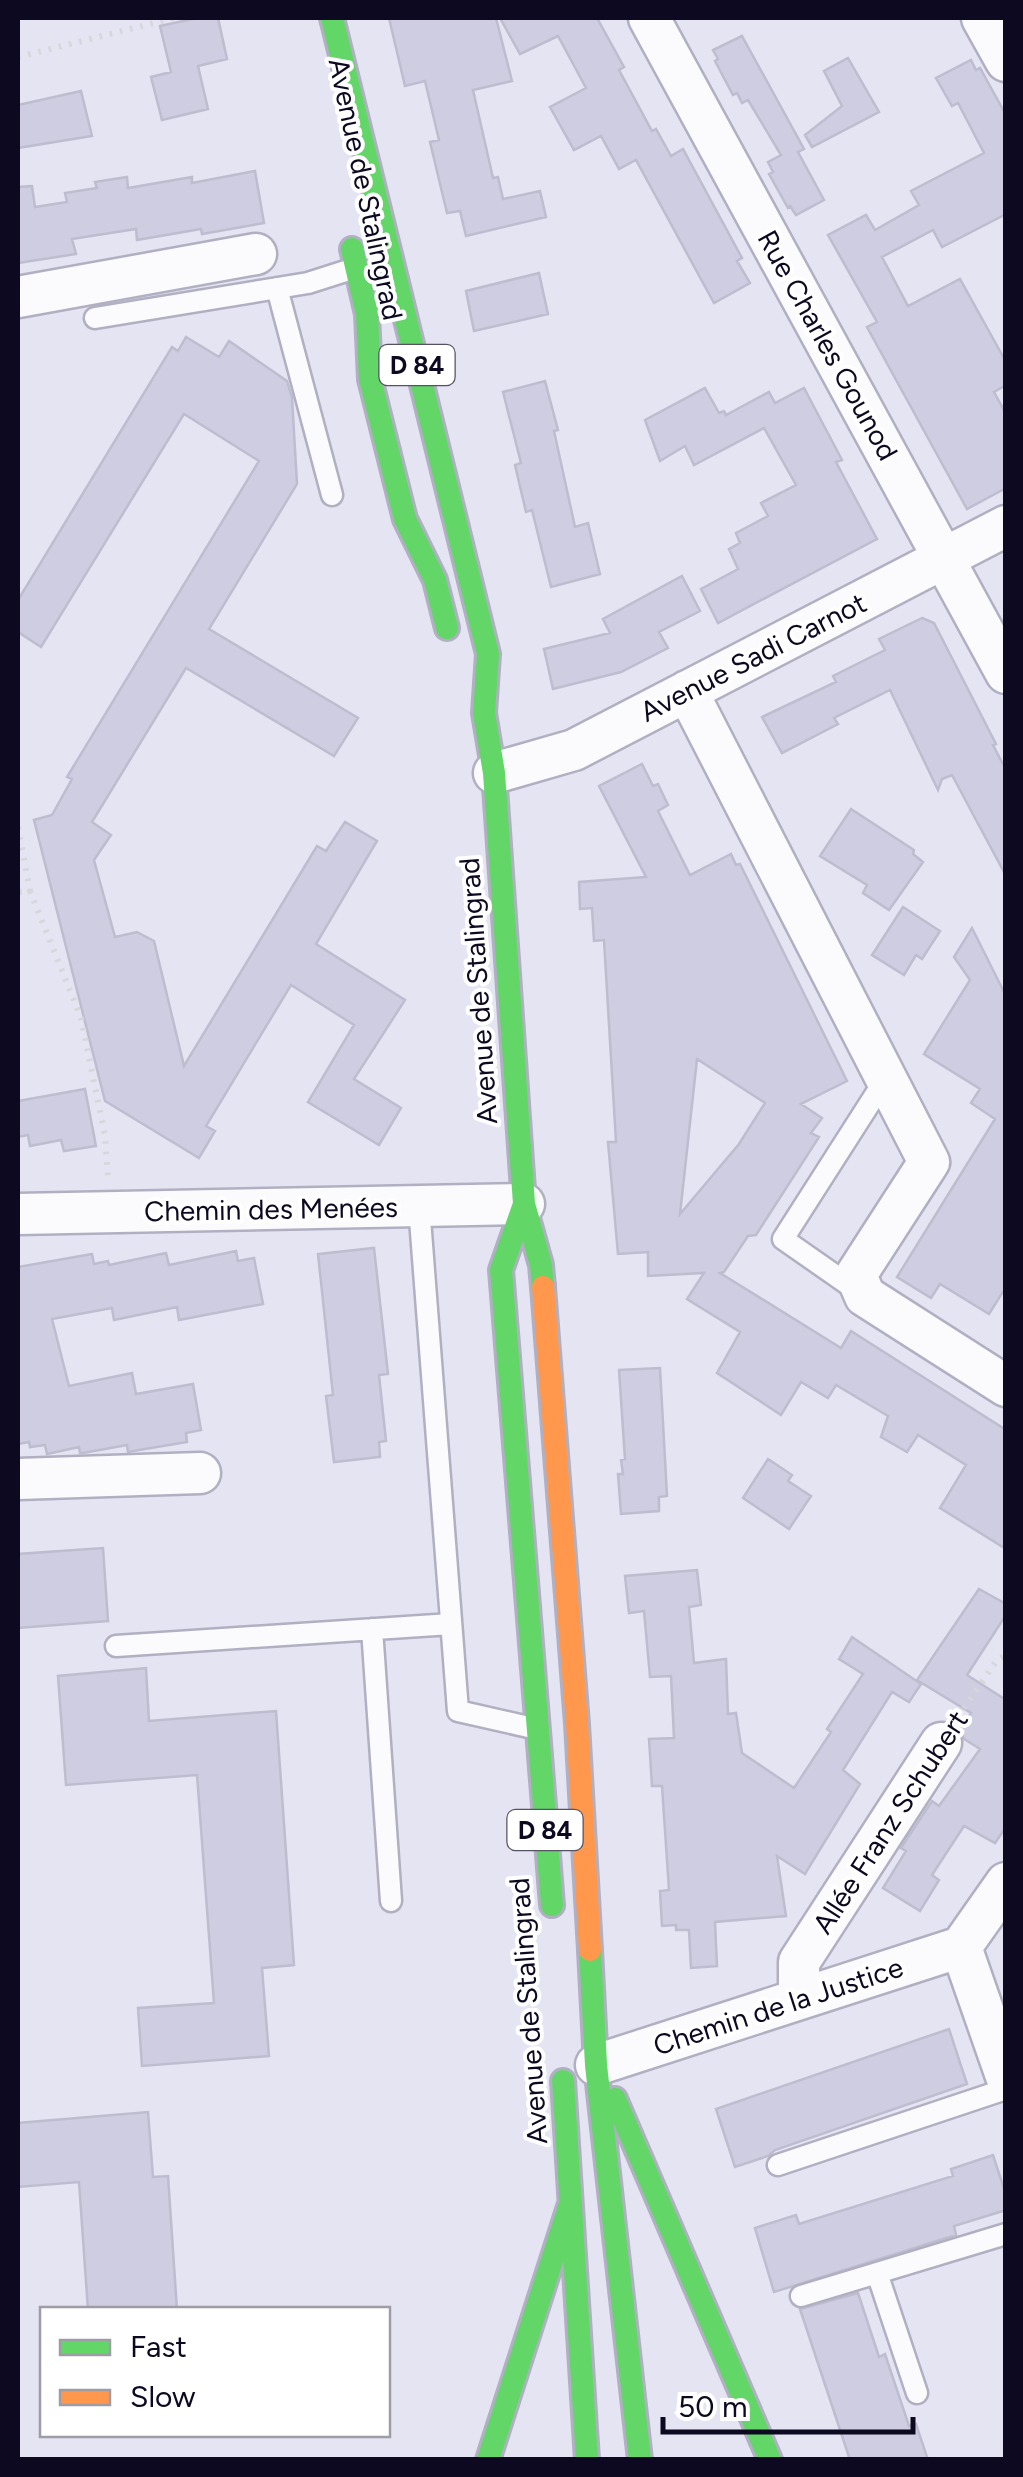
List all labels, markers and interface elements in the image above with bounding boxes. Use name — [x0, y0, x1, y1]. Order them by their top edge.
street label: Avenue de Stalingrad — [322, 55, 410, 323]
street label: Rue Charles Gounod — [751, 224, 905, 466]
road number: D 84 — [380, 345, 454, 385]
street label: Avenue Sadi Carnot — [634, 585, 872, 729]
street label: Avenue de Stalingrad — [452, 857, 504, 1125]
street label: Chemin des Menées — [144, 1190, 398, 1228]
street label: Allée Franz Schubert — [805, 1704, 975, 1940]
road number: D 84 — [508, 1810, 582, 1850]
street label: Avenue de Stalingrad — [502, 1877, 554, 2145]
street label: Chemin de la Justice — [649, 1950, 907, 2062]
legend — [40, 2307, 390, 2437]
text: Fast — [130, 2328, 187, 2365]
scale bar — [663, 2372, 913, 2434]
text: Slow — [130, 2378, 196, 2415]
text: 50 m — [678, 2388, 747, 2425]

